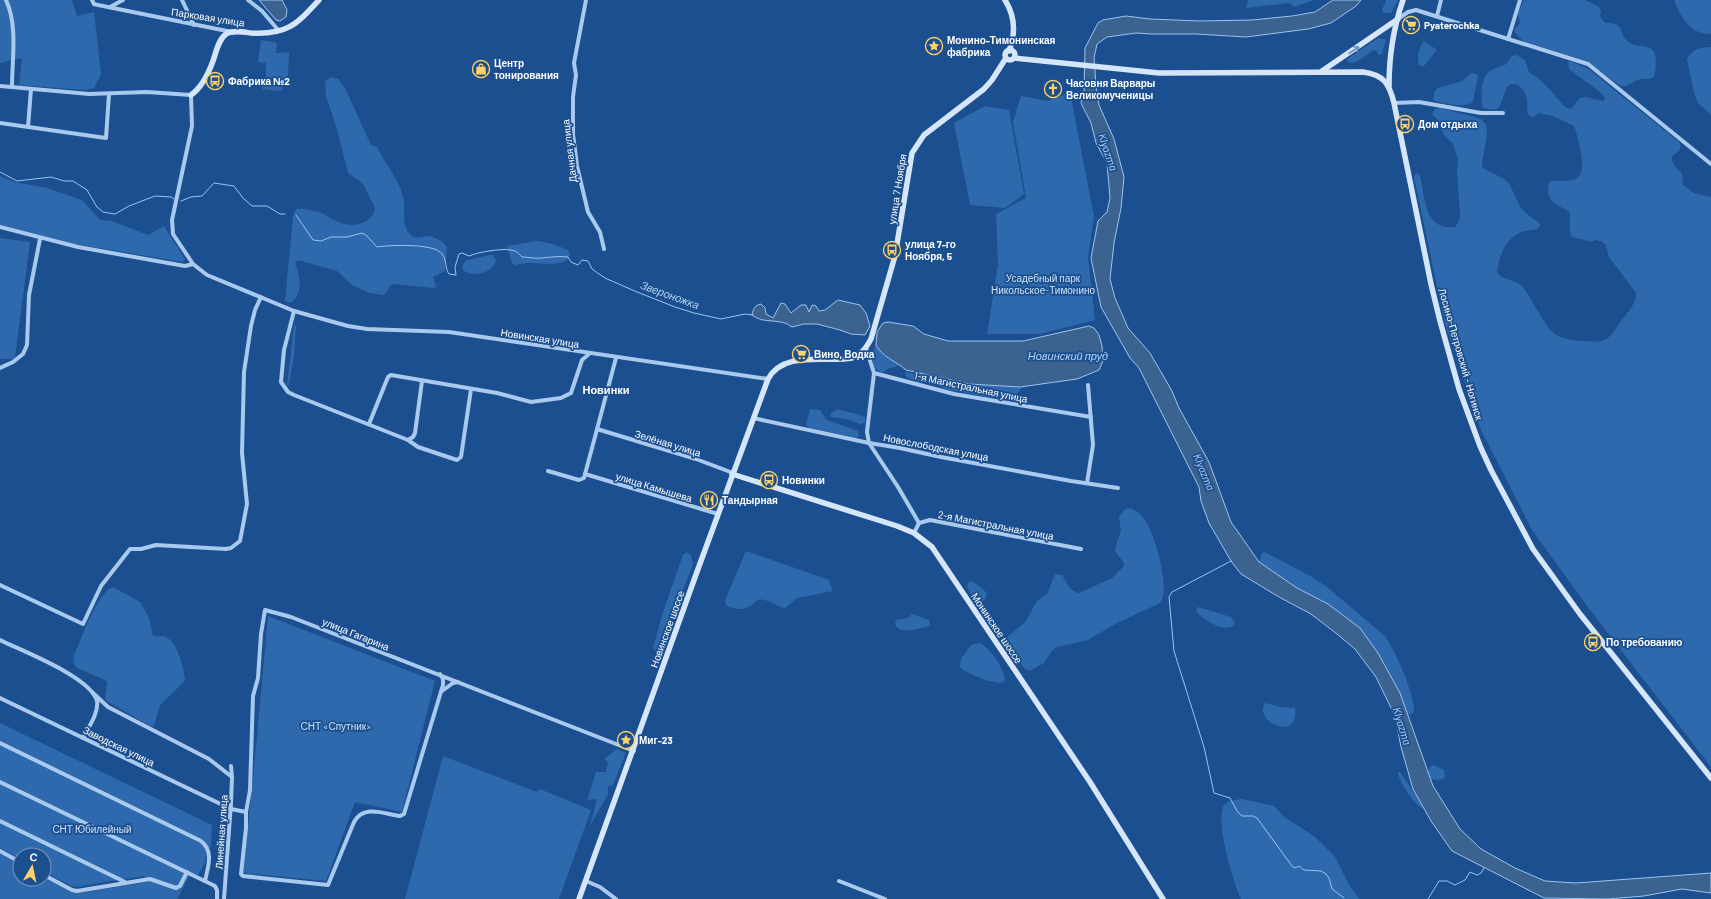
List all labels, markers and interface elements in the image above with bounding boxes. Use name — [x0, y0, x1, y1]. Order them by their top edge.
street label: Парковая улица — [171, 5, 246, 29]
supermarket icon: Pyaterochka — [1401, 15, 1421, 35]
place label: Pyaterochka — [1424, 19, 1480, 31]
place label: Монино-Тимонинская фабрика — [947, 34, 1055, 58]
place icon: Монино-Тимонинская фабрика — [924, 36, 944, 56]
one-way arrow — [1348, 46, 1359, 54]
place label: Центр тонирования — [494, 57, 559, 81]
shop icon: Центр тонирования — [471, 59, 491, 79]
bus stop icon: Фабрика №2 — [205, 71, 225, 91]
place label: Фабрика №2 — [228, 75, 290, 87]
place label: Часовня Варвары Великомученицы — [1066, 77, 1155, 101]
church icon: Часовня Варвары Великомученицы — [1043, 79, 1063, 99]
bus stop icon: Дом отдыха — [1395, 114, 1415, 134]
street label: Дачная улица — [559, 118, 579, 183]
place label: Дом отдыха — [1418, 118, 1478, 130]
water label: Klyazma — [1096, 131, 1121, 172]
street label: улица 7 Ноября — [886, 153, 908, 225]
place label: улица 7-го Ноября, 5 — [905, 238, 956, 262]
bus stop icon: улица 7-го Ноября, 5 — [882, 240, 902, 260]
park label: Усадебный парк Никольское-Тимонино — [991, 272, 1095, 296]
water label: Звероножка — [639, 278, 701, 311]
street label: Лосино-Петровский - Ногинск — [1436, 287, 1486, 422]
street label: Новинская улица — [500, 326, 581, 350]
supermarket icon: Вино, Водка — [791, 344, 811, 364]
place label: Вино, Водка — [814, 348, 875, 360]
water label: Новинский пруд — [1028, 349, 1108, 362]
street label: 1-я Магистральная улица — [913, 369, 1029, 405]
district label: Новинки — [582, 383, 630, 396]
street label: Зелёная улица — [633, 427, 703, 459]
street label: Новослободская улица — [882, 431, 990, 463]
water label: Klyazma — [1191, 451, 1218, 492]
street label: улица Камышева — [614, 470, 694, 504]
bus stop icon: Новинки — [759, 470, 779, 490]
place label: Новинки — [782, 474, 825, 486]
restaurant icon: Тандырная — [699, 490, 719, 510]
place label: Тандырная — [722, 494, 778, 506]
street label: 2-я Магистральная улица — [937, 508, 1055, 542]
street label: Новинское шоссе — [648, 589, 687, 669]
street label: Монинское шоссе — [969, 590, 1025, 666]
street label: улица Гагарина — [321, 615, 392, 653]
bus stop icon: По требованию — [1583, 632, 1603, 652]
place label: По требованию — [1606, 636, 1683, 648]
water label: Klyazma — [1391, 705, 1414, 747]
park label: СНТ «Спутник» — [300, 720, 372, 732]
street label: Заводская улица — [81, 724, 157, 769]
place icon: Миг-23 — [616, 730, 636, 750]
place label: Миг-23 — [639, 734, 673, 746]
street label: Линейная улица — [212, 794, 230, 870]
park label: СНТ Юбилейный — [52, 823, 132, 835]
north arrow — [12, 847, 52, 887]
text: С — [29, 850, 39, 864]

